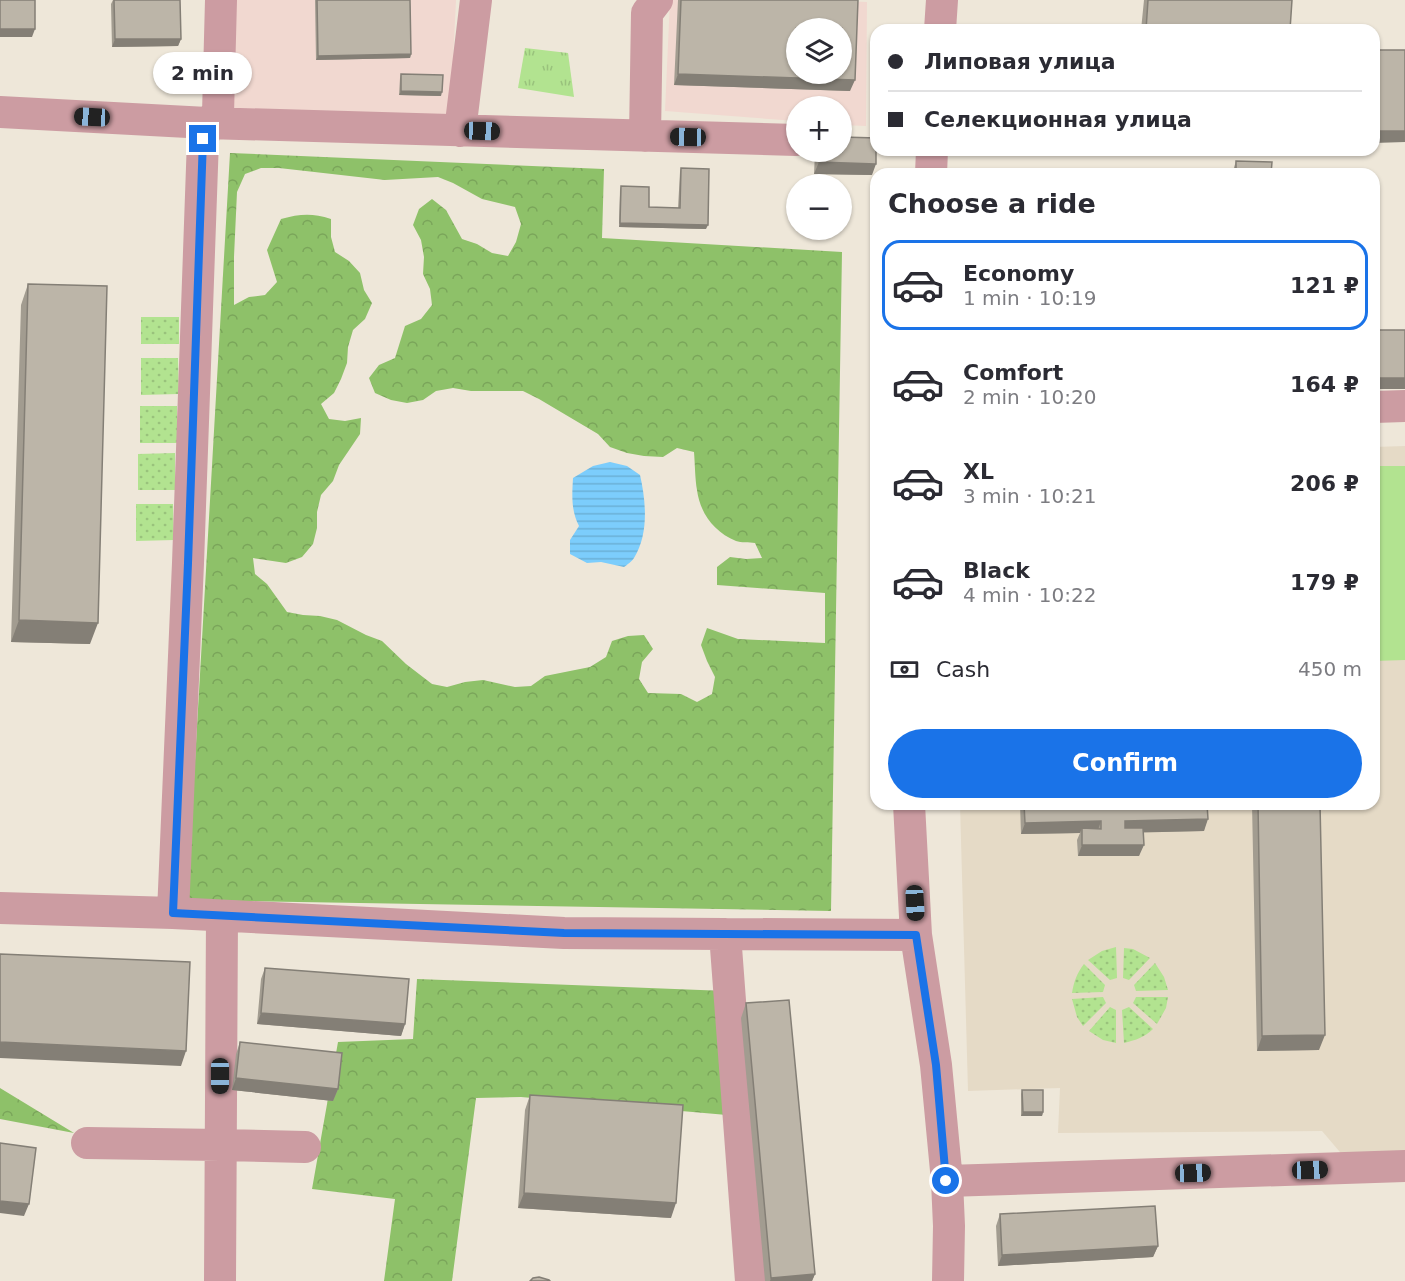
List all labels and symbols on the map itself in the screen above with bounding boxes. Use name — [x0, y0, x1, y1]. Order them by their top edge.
callout: 2 min — [154, 52, 252, 94]
car — [74, 107, 110, 127]
car — [464, 121, 500, 141]
route end — [189, 125, 216, 152]
car — [670, 128, 706, 146]
car — [905, 885, 925, 921]
car — [211, 1058, 229, 1094]
car — [1292, 1160, 1328, 1180]
car — [1175, 1163, 1211, 1183]
route start — [932, 1167, 959, 1194]

